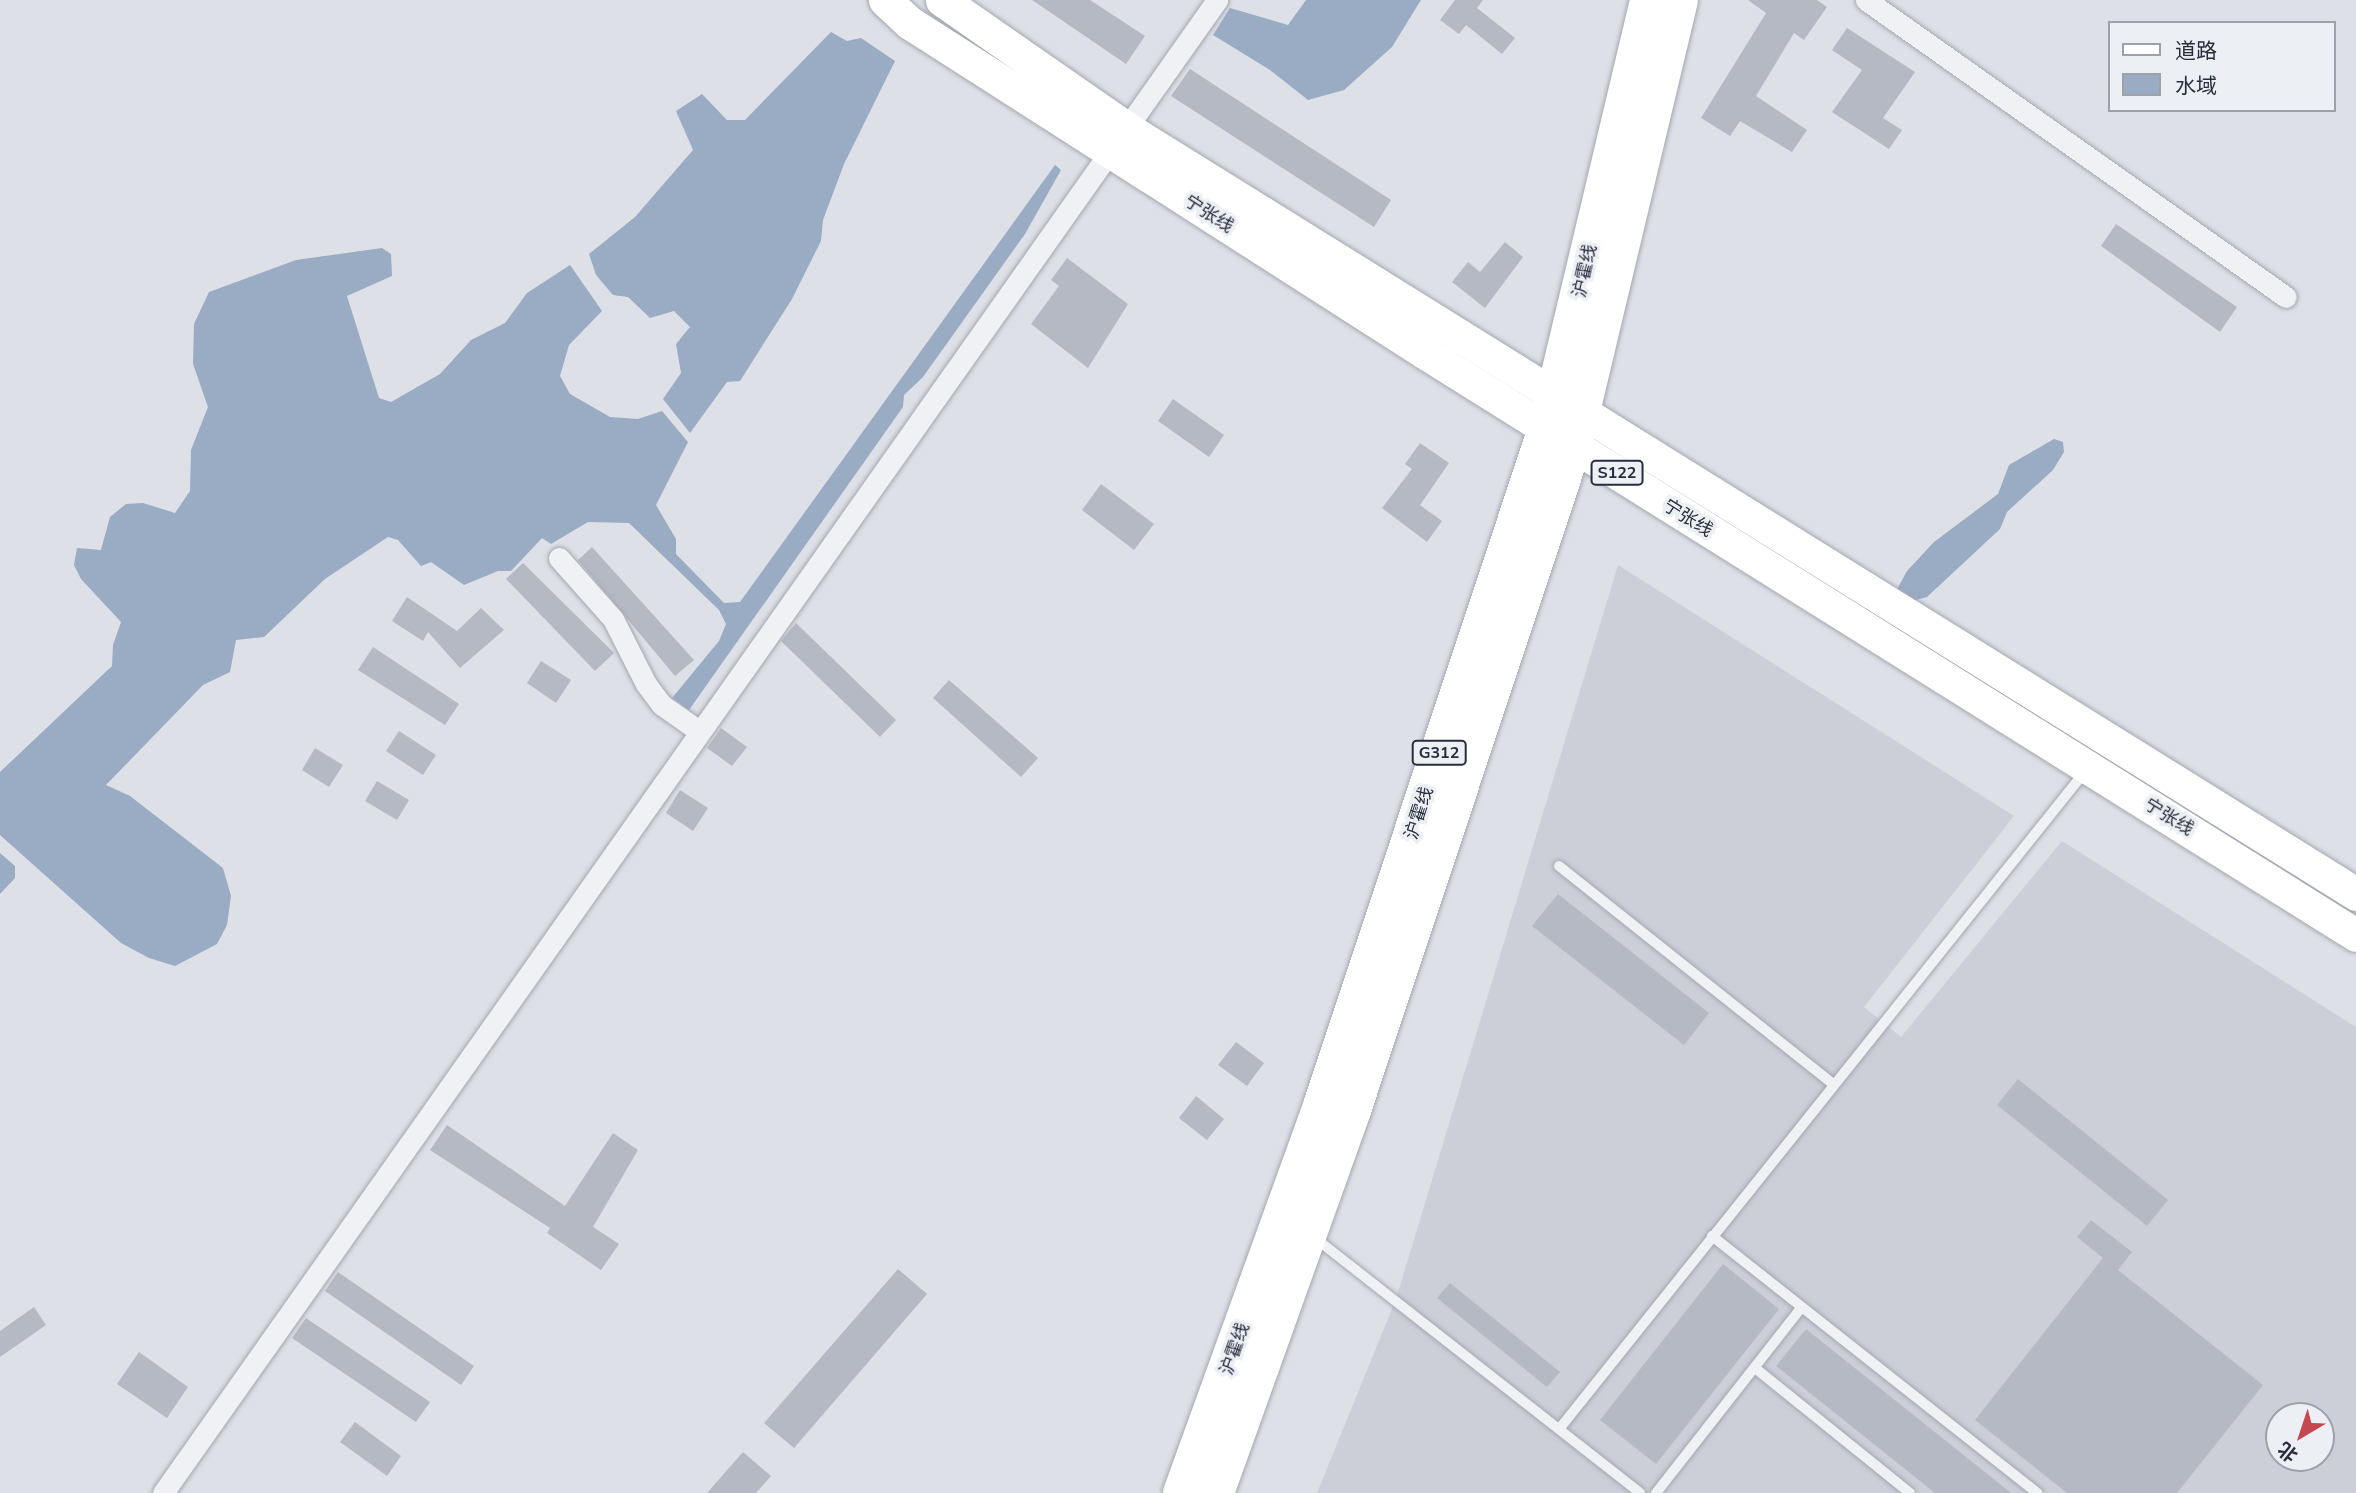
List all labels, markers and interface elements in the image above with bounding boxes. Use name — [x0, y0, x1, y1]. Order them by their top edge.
legend — [2108, 21, 2335, 112]
text: 道路 — [2175, 37, 2217, 65]
text: 水域 — [2175, 72, 2217, 100]
street label: 宁张线 — [1180, 190, 1238, 238]
street label: 沪霍线 — [1568, 242, 1602, 300]
road number: S122 — [1589, 460, 1645, 486]
street label: 宁张线 — [1659, 495, 1717, 541]
road number: G312 — [1411, 740, 1467, 766]
street label: 沪霍线 — [1400, 784, 1438, 842]
street label: 宁张线 — [2140, 794, 2198, 840]
street label: 沪霍线 — [1216, 1320, 1254, 1378]
north arrow — [2265, 1402, 2335, 1472]
text: 北 — [2272, 1436, 2304, 1468]

